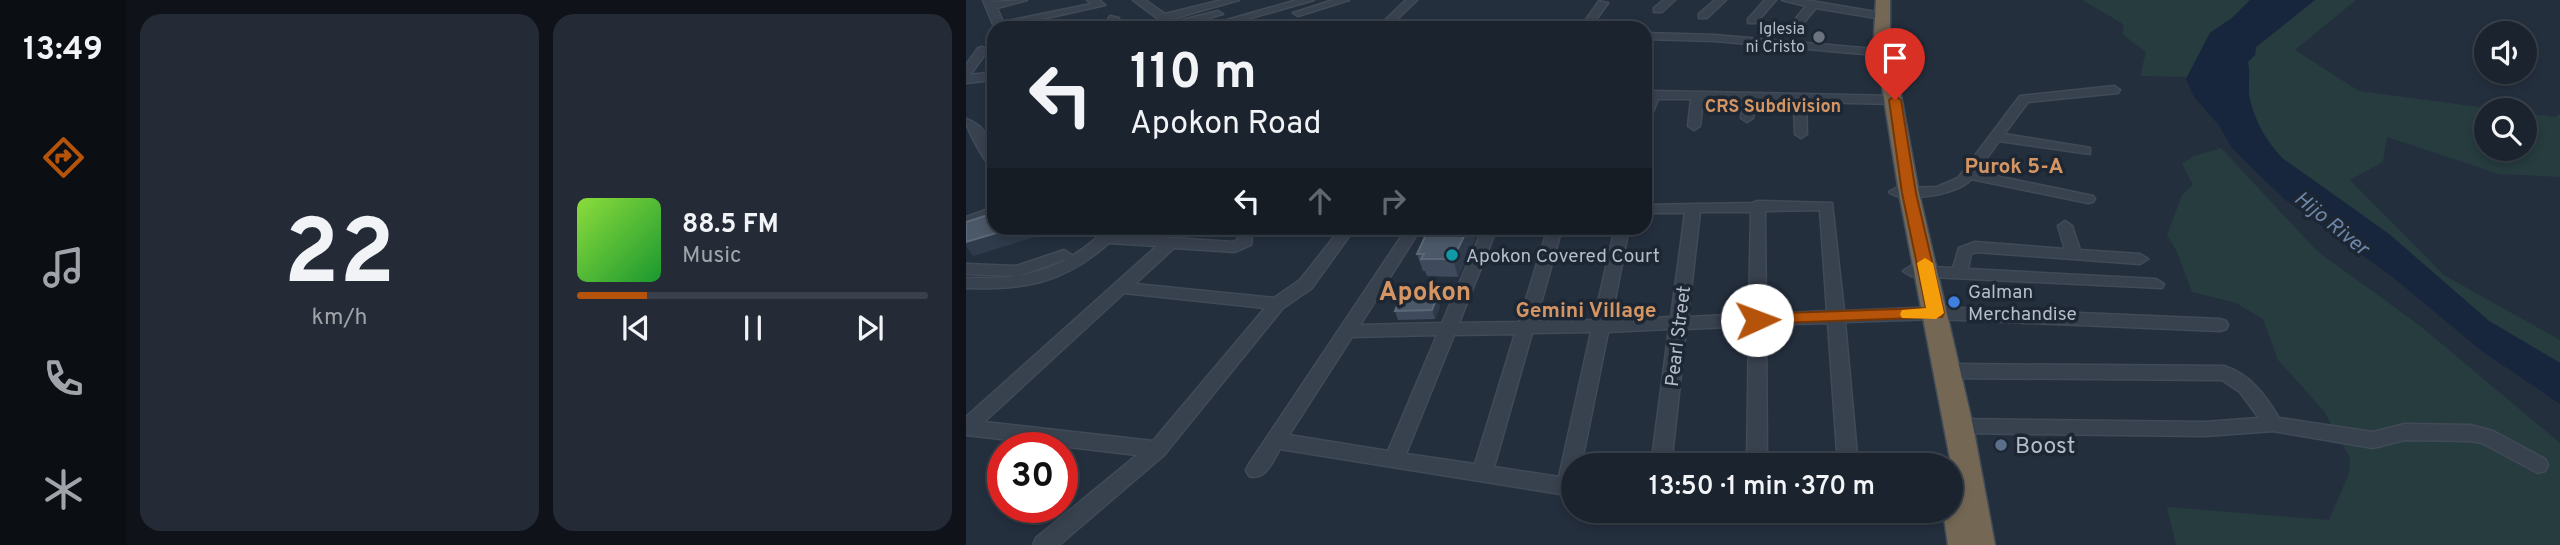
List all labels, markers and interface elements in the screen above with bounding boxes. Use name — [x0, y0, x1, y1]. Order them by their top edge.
place label: Iglesia ni Cristo — [1745, 20, 1805, 58]
map controls — [2474, 21, 2537, 161]
button: sound — [2474, 21, 2537, 84]
pin — [1865, 28, 1925, 100]
marker: Iglesia ni Cristo — [1811, 29, 1827, 45]
text: 13:49 — [23, 31, 103, 71]
icon: arrive — [1876, 39, 1914, 77]
text: 110 m — [1130, 44, 1257, 106]
icon: left — [1015, 49, 1106, 140]
district label: CRS Subdivision — [1705, 96, 1841, 119]
button: search — [2474, 98, 2537, 161]
text: Apokon Road — [1130, 105, 1322, 145]
icon: directions — [39, 133, 88, 182]
district label: Purok 5-A — [1964, 154, 2064, 181]
icon: left — [1228, 182, 1266, 220]
icon: ahead — [1301, 182, 1339, 220]
icon: right — [1374, 182, 1412, 220]
water label: Hijo River — [2288, 186, 2376, 264]
text: 22 — [284, 201, 395, 316]
text: 88.5 FM — [682, 209, 779, 242]
text: Music — [682, 242, 742, 271]
icon: music — [39, 243, 88, 292]
place label: Apokon Covered Court — [1466, 245, 1660, 269]
marker: Apokon Covered Court — [1444, 247, 1460, 263]
district label: Apokon — [1379, 277, 1471, 310]
place label: Galman Merchandise — [1968, 281, 2077, 327]
position arrow — [1720, 283, 1794, 357]
street label: Pearl Street — [1661, 284, 1697, 388]
marker: Galman Merchandise — [1946, 294, 1962, 310]
district label: Gemini Village — [1515, 298, 1657, 325]
text: km/h — [312, 304, 367, 333]
icon: previous — [617, 309, 655, 347]
icon: pause — [734, 309, 772, 347]
icon: next — [851, 309, 889, 347]
icon: phone — [39, 354, 88, 403]
speed limit sign: 30 — [987, 432, 1078, 523]
place label: Boost — [2015, 433, 2075, 462]
marker: Boost — [1993, 437, 2009, 453]
icon: climate — [39, 465, 88, 514]
text: 13:50 · 1 min · 370 m — [1649, 471, 1875, 504]

